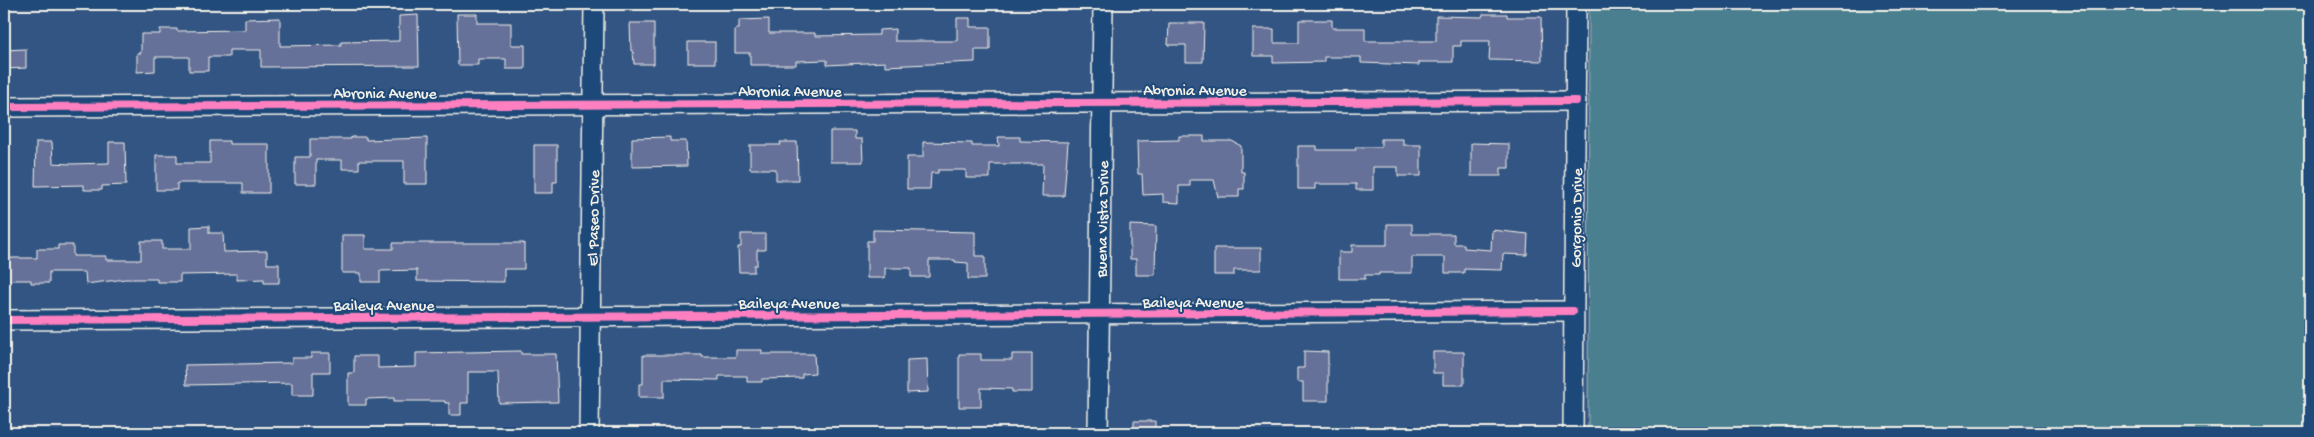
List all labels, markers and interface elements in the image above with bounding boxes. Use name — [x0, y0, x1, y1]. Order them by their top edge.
street label: Abronia Avenue — [1143, 83, 1248, 102]
street label: Abronia Avenue — [738, 84, 843, 103]
street label: Abronia Avenue — [333, 86, 438, 105]
street label: Buena Vista Drive — [1094, 160, 1115, 278]
street label: Gorgonio Drive — [1568, 167, 1589, 268]
street label: El Paseo Drive — [585, 169, 606, 266]
street label: Baileya Avenue — [1142, 295, 1244, 314]
street label: Baileya Avenue — [738, 296, 840, 315]
street label: Baileya Avenue — [333, 298, 435, 317]

